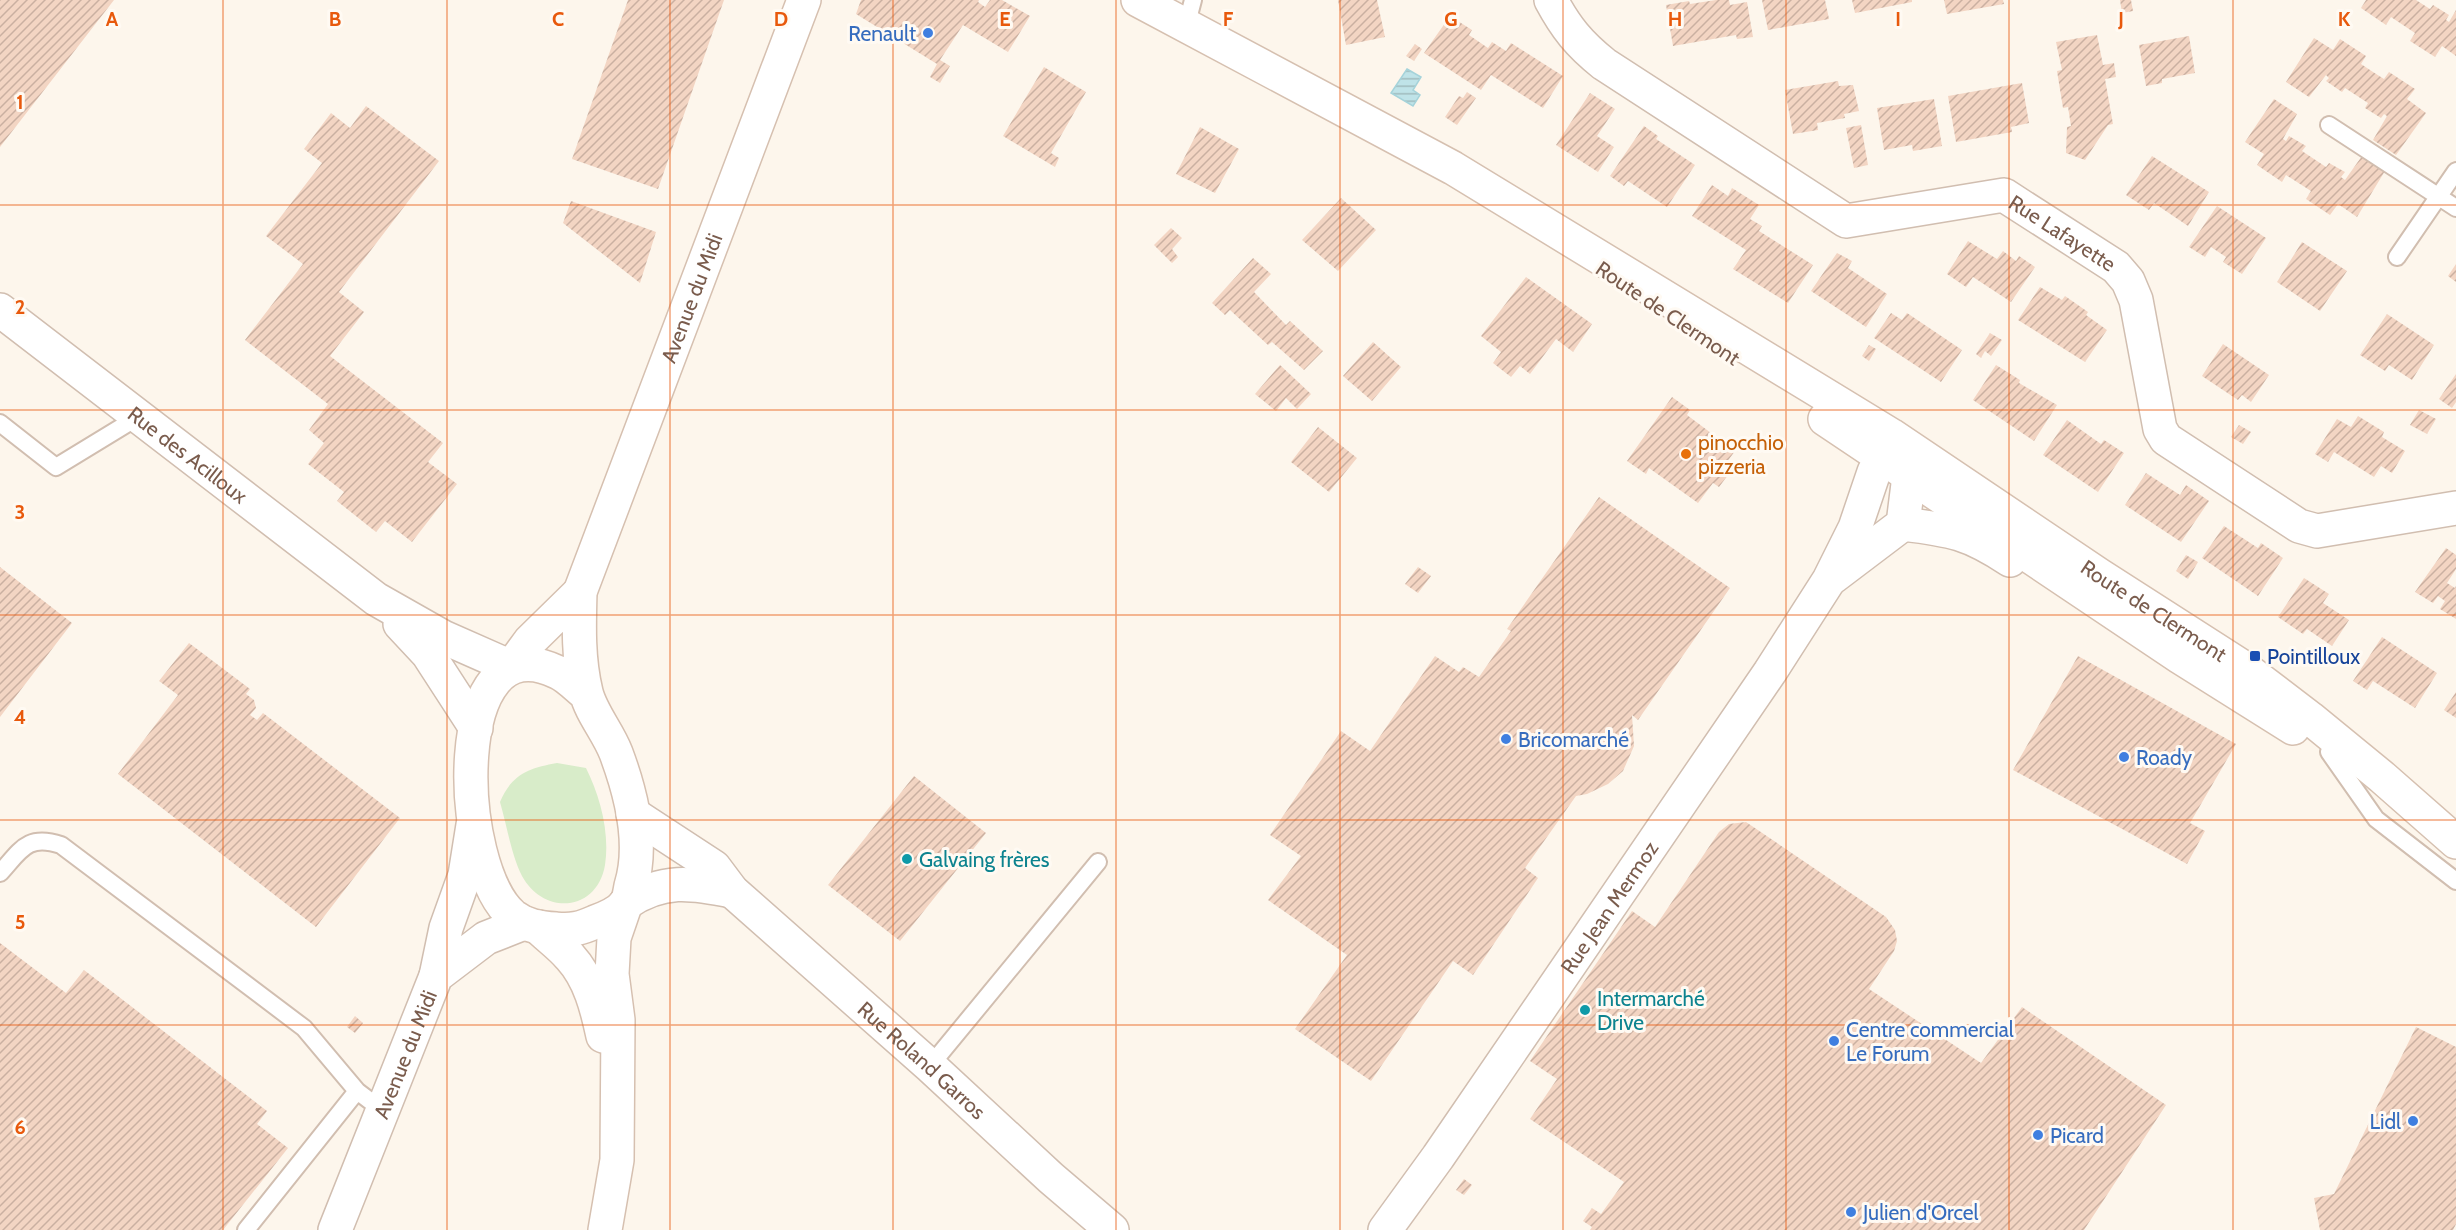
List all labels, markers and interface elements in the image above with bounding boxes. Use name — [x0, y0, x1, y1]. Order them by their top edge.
text: A — [106, 7, 119, 31]
text: B — [329, 7, 341, 31]
text: C — [552, 7, 564, 31]
text: D — [774, 7, 788, 31]
text: E — [999, 7, 1011, 31]
text: F — [1223, 7, 1234, 31]
text: G — [1444, 7, 1458, 31]
text: H — [1668, 7, 1682, 31]
text: I — [1895, 7, 1901, 31]
text: J — [2117, 7, 2124, 31]
text: K — [2338, 7, 2351, 31]
place label: Renault — [848, 21, 916, 46]
marker: Renault — [921, 26, 935, 40]
text: 1 — [16, 90, 24, 114]
street label: Rue Lafayette — [2005, 189, 2121, 276]
street label: Avenue du Midi — [655, 230, 727, 366]
street label: Route de Clermont — [1591, 256, 1745, 370]
text: 2 — [15, 295, 25, 319]
street label: Rue des Acilloux — [123, 401, 253, 508]
place label: pinocchio pizzeria — [1698, 430, 1784, 479]
marker: pinocchio pizzeria — [1679, 447, 1693, 461]
text: 3 — [15, 500, 25, 524]
street label: Route de Clermont — [2076, 554, 2232, 666]
place label: Pointilloux — [2267, 644, 2360, 669]
marker: Pointilloux — [2248, 649, 2262, 663]
text: 4 — [14, 705, 26, 729]
place label: Bricomarché — [1518, 727, 1629, 752]
marker: Bricomarché — [1499, 732, 1513, 746]
place label: Roady — [2136, 745, 2193, 770]
marker: Roady — [2117, 750, 2131, 764]
street label: Rue Jean Mermoz — [1555, 836, 1663, 978]
place label: Galvaing frères — [919, 847, 1050, 872]
marker: Galvaing frères — [900, 852, 914, 866]
text: 5 — [15, 910, 25, 934]
street label: Avenue du Midi — [368, 986, 442, 1122]
place label: Intermarché Drive — [1597, 986, 1705, 1035]
street label: Rue Roland Garros — [853, 996, 991, 1124]
marker: Intermarché Drive — [1578, 1003, 1592, 1017]
place label: Centre commercial Le Forum — [1846, 1017, 2014, 1066]
marker: Centre commercial Le Forum — [1827, 1034, 1841, 1048]
place label: Lidl — [2369, 1109, 2401, 1134]
marker: Lidl — [2406, 1114, 2420, 1128]
text: 6 — [14, 1115, 26, 1139]
place label: Picard — [2050, 1123, 2104, 1148]
marker: Picard — [2031, 1128, 2045, 1142]
place label: Julien d'Orcel — [1862, 1200, 1979, 1225]
marker: Julien d'Orcel — [1844, 1205, 1858, 1219]

